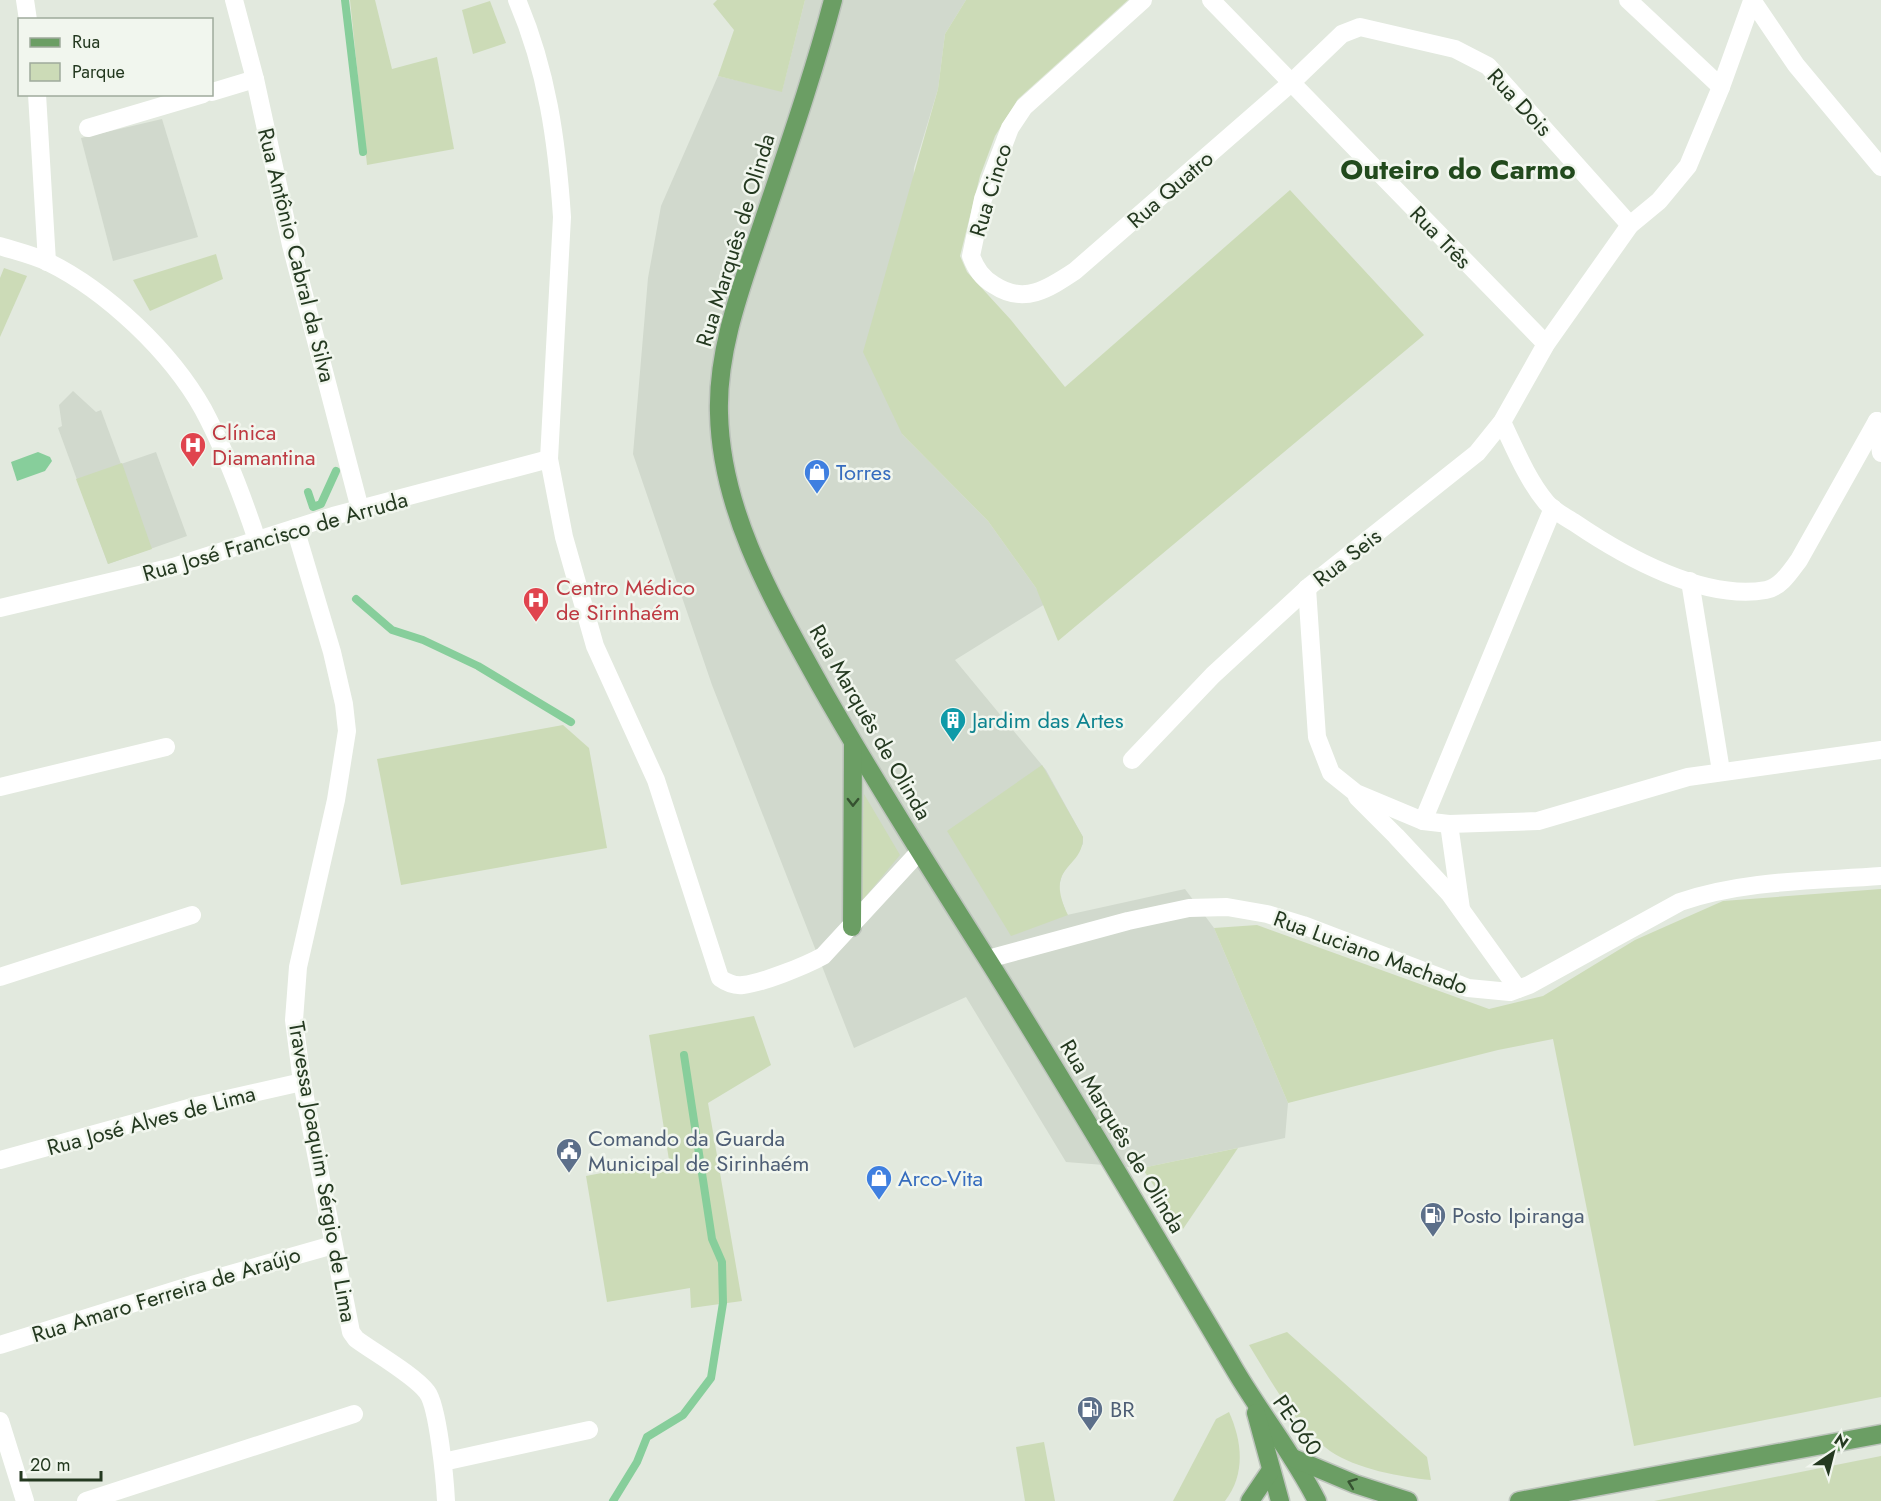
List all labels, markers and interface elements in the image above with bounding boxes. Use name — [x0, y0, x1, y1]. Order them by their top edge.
legend — [18, 18, 213, 96]
text: Rua — [72, 29, 100, 55]
text: Parque — [72, 59, 125, 85]
street label: Rua Dois — [1480, 61, 1560, 143]
street label: Rua Antônio Cabral da Silva — [250, 124, 344, 386]
street label: Rua Marquês de Olinda — [687, 130, 783, 350]
street label: Rua Cinco — [961, 139, 1019, 241]
street label: Rua Quatro — [1120, 142, 1220, 236]
district label: Outeiro do Carmo — [1340, 149, 1576, 190]
street label: Rua Três — [1403, 198, 1479, 276]
place label: Clínica Diamantina — [212, 416, 316, 473]
hospital icon: Clínica Diamantina — [178, 430, 208, 468]
place label: Torres — [836, 456, 891, 488]
shop icon: Torres — [802, 457, 832, 495]
street label: Rua José Francisco de Arruda — [139, 483, 411, 589]
street label: Rua Seis — [1306, 520, 1388, 594]
place label: Centro Médico de Sirinhaém — [556, 571, 695, 628]
hospital icon: Centro Médico de Sirinhaém — [521, 585, 551, 623]
street label: Rua Marquês de Olinda — [802, 618, 940, 826]
place label: Jardim das Artes — [969, 704, 1124, 736]
building icon: Jardim das Artes — [938, 705, 968, 743]
one-way arrow — [847, 798, 859, 807]
street label: Rua Luciano Machado — [1269, 902, 1473, 1002]
street label: Travessa Joaquim Sérgio de Lima — [281, 1019, 365, 1325]
street label: Rua Marquês de Olinda — [1052, 1033, 1194, 1239]
street label: Rua José Alves de Lima — [43, 1077, 259, 1163]
place label: Comando da Guarda Municipal de Sirinhaém — [588, 1122, 809, 1179]
public building icon: Comando da Guarda Municipal de Sirinhaém — [554, 1136, 584, 1174]
place label: Arco-Vita — [898, 1162, 983, 1194]
shop icon: Arco-Vita — [864, 1163, 894, 1201]
place label: Posto Ipiranga — [1452, 1199, 1585, 1231]
fuel station icon: Posto Ipiranga — [1418, 1200, 1448, 1238]
street label: Rua Amaro Ferreira de Araújo — [28, 1238, 304, 1350]
street label: PE-060 — [1265, 1388, 1331, 1462]
place label: BR — [1110, 1393, 1135, 1425]
fuel station icon: BR — [1075, 1394, 1105, 1432]
north arrow — [1803, 1423, 1863, 1483]
text: N — [1830, 1428, 1853, 1454]
scale bar — [21, 1444, 100, 1482]
text: 20 m — [30, 1452, 70, 1478]
one-way arrow — [1347, 1478, 1358, 1490]

